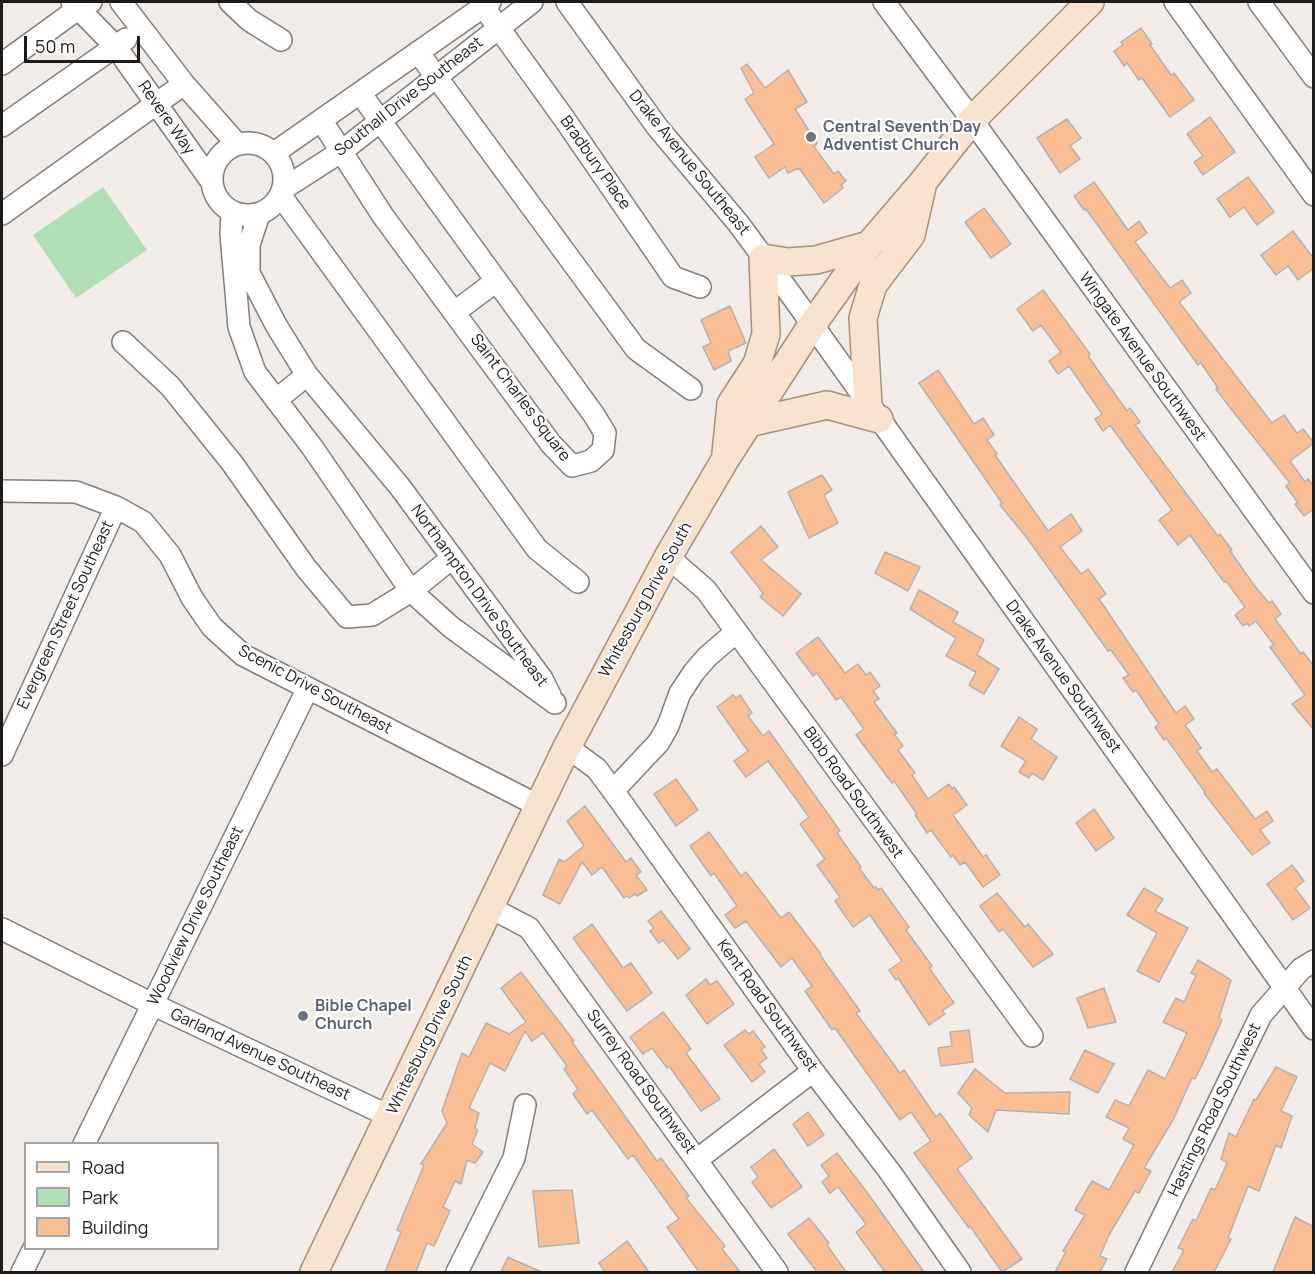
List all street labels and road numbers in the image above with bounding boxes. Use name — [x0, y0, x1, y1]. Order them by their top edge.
street label: Southall Drive Southeast — [331, 33, 487, 161]
street label: Revere Way — [134, 77, 198, 159]
street label: Drake Avenue Southeast — [625, 87, 753, 239]
street label: Bradbury Place — [556, 112, 634, 214]
street label: Wingate Avenue Southwest — [1074, 269, 1210, 445]
street label: Saint Charles Square — [466, 330, 574, 466]
street label: Northampton Drive Southeast — [406, 501, 552, 691]
street label: Evergreen Street Southeast — [14, 518, 118, 712]
street label: Whitesburg Drive South — [595, 519, 697, 681]
street label: Drake Avenue Southwest — [1001, 597, 1125, 757]
street label: Scenic Drive Southeast — [235, 641, 395, 739]
street label: Bibb Road Southwest — [799, 724, 907, 862]
street label: Woodview Drive Southeast — [144, 823, 248, 1009]
street label: Kent Road Southwest — [712, 936, 822, 1076]
street label: Whitesburg Drive South — [383, 952, 477, 1118]
street label: Garland Avenue Southeast — [167, 1005, 353, 1105]
street label: Surrey Road Southwest — [582, 1006, 700, 1158]
street label: Hastings Road Southwest — [1165, 1020, 1265, 1200]

